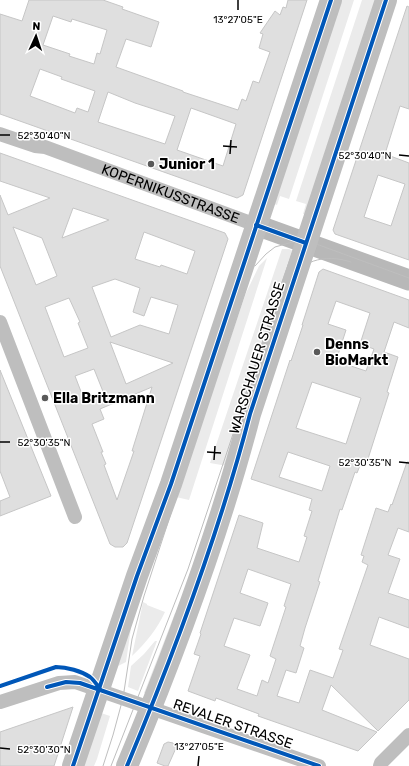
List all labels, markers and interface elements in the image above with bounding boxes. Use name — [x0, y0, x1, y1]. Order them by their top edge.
text: 13°27'05"E — [213, 14, 263, 26]
north arrow — [16, 16, 56, 56]
text: N — [32, 20, 41, 33]
text: 52°30'40"N — [18, 130, 71, 142]
text: 52°30'40"N — [339, 150, 392, 162]
place label: Junior 1 — [159, 156, 215, 173]
marker: Junior 1 — [146, 159, 156, 169]
street label: KOPERNIKUSSTRASSE — [99, 160, 242, 227]
street label: WARSCHAUER STRASSE — [226, 280, 288, 436]
place label: Denns BioMarkt — [325, 336, 389, 369]
marker: Denns BioMarkt — [312, 347, 322, 357]
place label: Ella Britzmann — [53, 390, 155, 407]
marker: Ella Britzmann — [40, 393, 50, 403]
text: 52°30'35"N — [18, 437, 70, 449]
text: 52°30'35"N — [339, 457, 391, 469]
street label: REVALER STRASSE — [171, 696, 295, 752]
text: 13°27'05"E — [174, 741, 224, 753]
text: 52°30'30"N — [17, 744, 71, 756]

